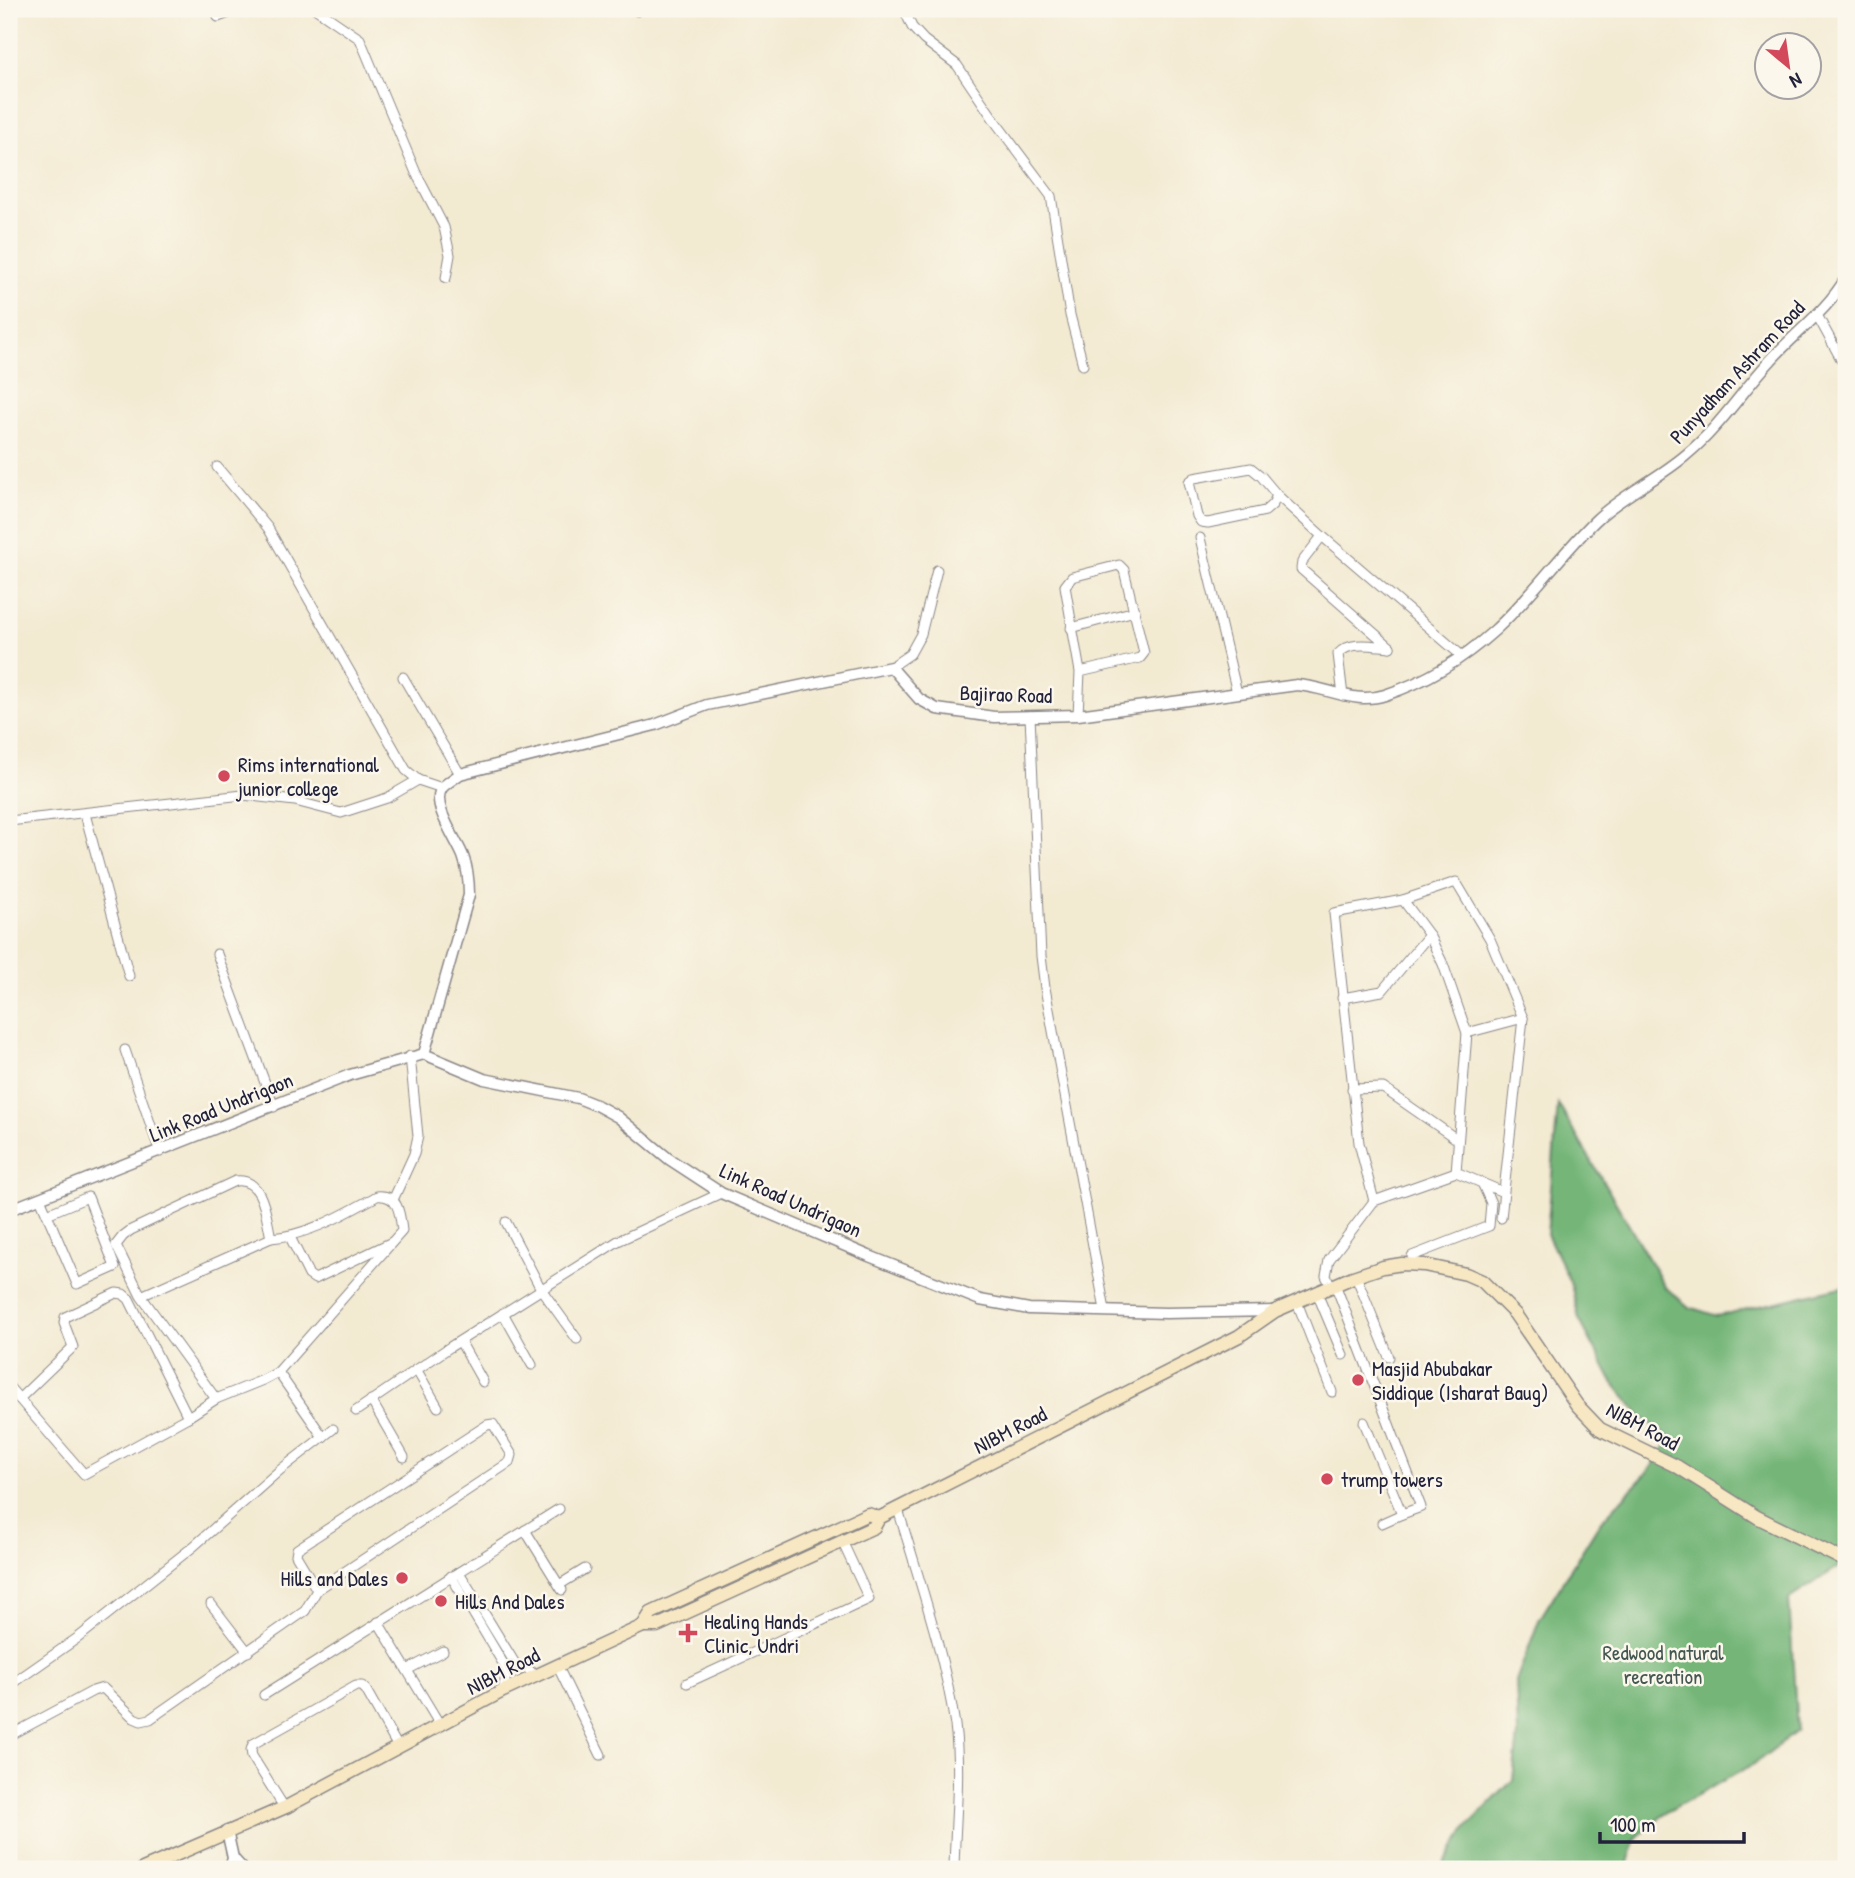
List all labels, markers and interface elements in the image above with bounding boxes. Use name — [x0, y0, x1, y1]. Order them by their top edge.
north arrow — [1754, 32, 1824, 102]
text: N — [1786, 67, 1807, 95]
street label: Punyadham Ashram Road — [1663, 294, 1811, 450]
street label: Bajirao Road — [959, 678, 1053, 710]
place label: Rims international junior college — [235, 750, 379, 803]
marker: Rims international junior college — [216, 768, 232, 784]
street label: Link Road Undrigaon — [145, 1065, 297, 1149]
street label: Link Road Undrigaon — [716, 1156, 866, 1244]
place label: Masjid Abubakar Siddique (Isharat Baug) — [1372, 1354, 1548, 1407]
marker: Masjid Abubakar Siddique (Isharat Baug) — [1350, 1372, 1366, 1388]
street label: NIBM Road — [1602, 1395, 1684, 1457]
street label: NIBM Road — [968, 1399, 1052, 1461]
place label: trump towers — [1341, 1465, 1443, 1494]
marker: trump towers — [1319, 1471, 1335, 1487]
place label: Hills and Dales — [281, 1564, 388, 1593]
marker: Hills and Dales — [394, 1570, 410, 1586]
place label: Hills And Dales — [455, 1587, 565, 1616]
marker: Hills And Dales — [433, 1593, 449, 1609]
place label: Healing Hands Clinic, Undri — [704, 1607, 808, 1660]
marker: Healing Hands Clinic, Undri — [678, 1623, 698, 1643]
park label: Redwood natural recreation — [1602, 1638, 1724, 1691]
street label: NIBM Road — [461, 1640, 545, 1702]
scale bar — [1600, 1801, 1743, 1845]
text: 100 m — [1610, 1810, 1656, 1839]

